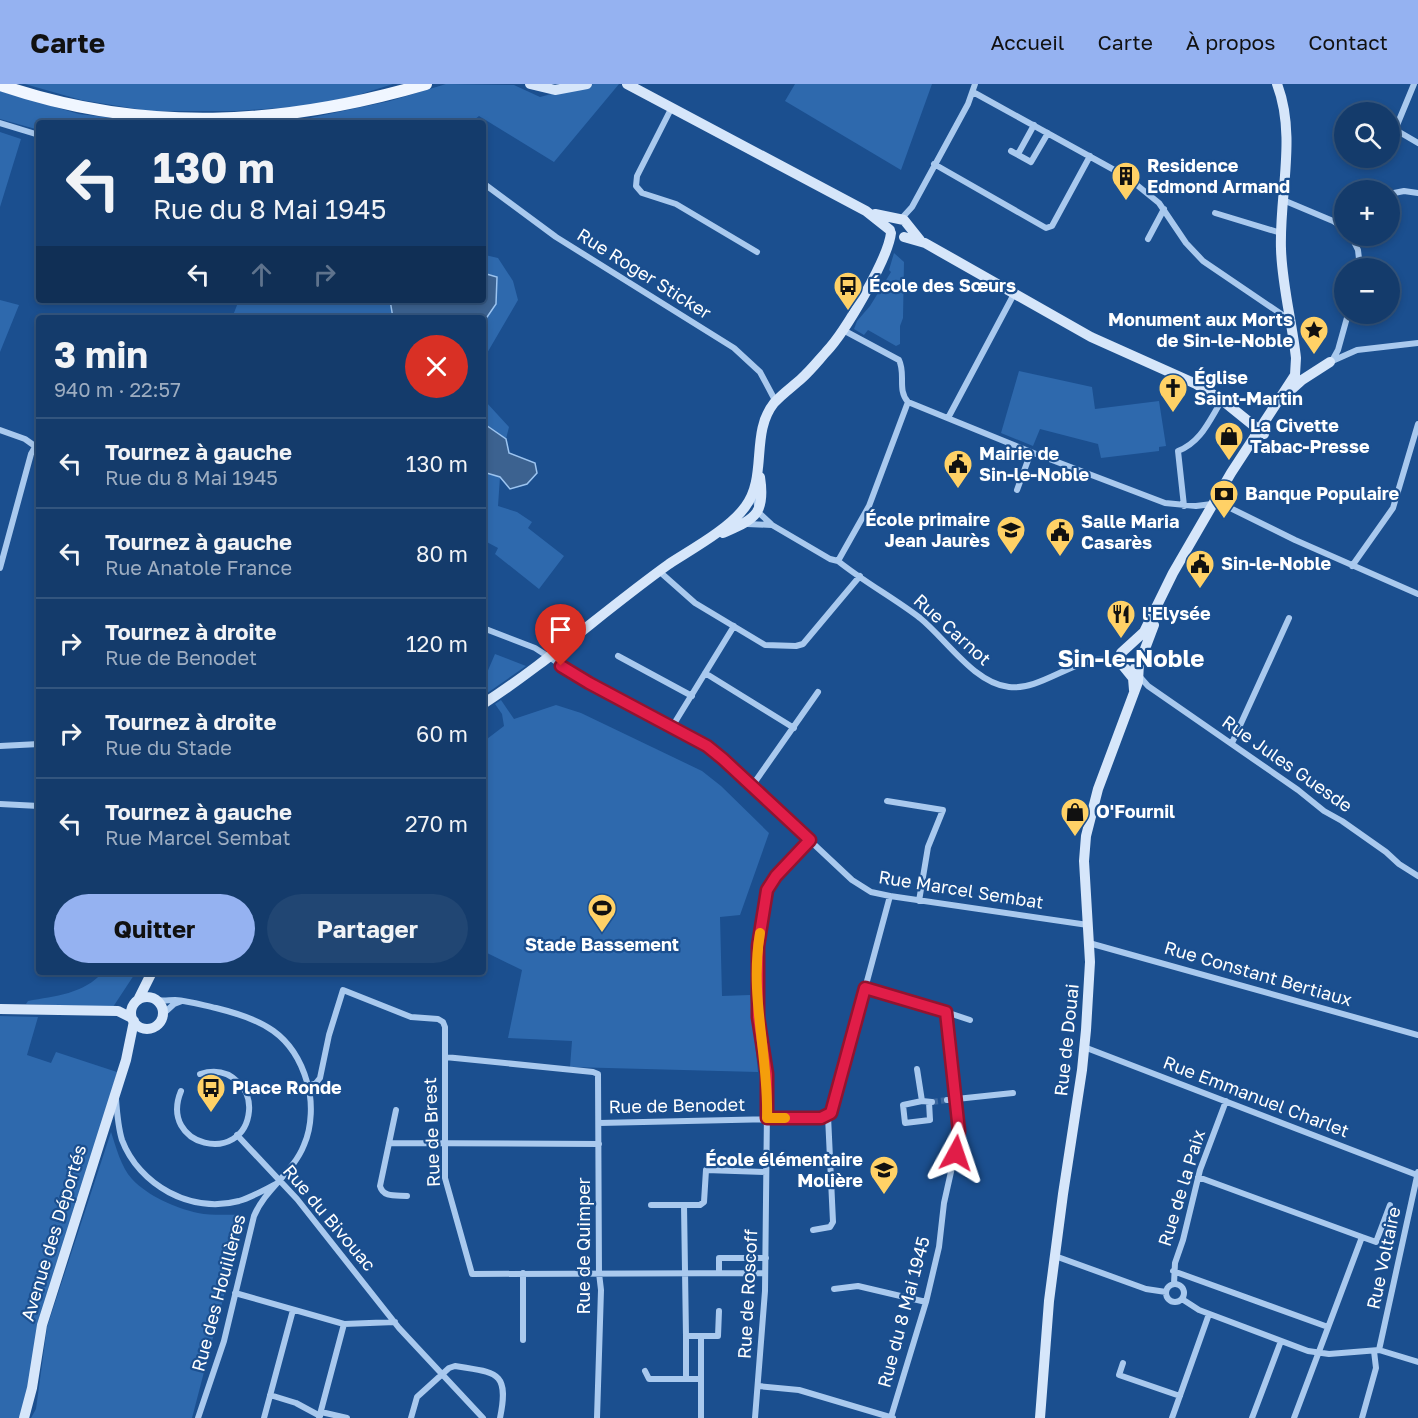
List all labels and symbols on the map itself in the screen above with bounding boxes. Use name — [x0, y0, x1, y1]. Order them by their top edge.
place label: Residence Edmond Armand — [1147, 154, 1290, 197]
building icon: Residence Edmond Armand — [1110, 160, 1142, 202]
street label: Rue Roger Sticker — [573, 223, 716, 323]
bus stop icon: École des Sœurs — [832, 270, 864, 312]
place label: École des Sœurs — [869, 274, 1016, 296]
place label: Monument aux Morts de Sin-le-Noble — [1108, 308, 1293, 351]
place icon: Monument aux Morts de Sin-le-Noble — [1298, 314, 1330, 356]
place label: Église Saint-Martin — [1194, 366, 1303, 409]
church icon: Église Saint-Martin — [1157, 372, 1189, 414]
place label: La Civette Tabac-Presse — [1250, 414, 1370, 457]
shop icon: La Civette Tabac-Presse — [1213, 420, 1245, 462]
place label: Mairie de Sin-le-Noble — [979, 442, 1090, 485]
public building icon: Mairie de Sin-le-Noble — [942, 448, 974, 490]
bank icon: Banque Populaire — [1208, 478, 1240, 520]
place label: Banque Populaire — [1245, 482, 1400, 504]
place label: École primaire Jean Jaurès — [865, 508, 990, 551]
place label: Salle Maria Casarès — [1081, 510, 1179, 553]
school or university icon: École primaire Jean Jaurès — [995, 514, 1027, 556]
public building icon: Salle Maria Casarès — [1044, 516, 1076, 558]
public building icon: Sin-le-Noble — [1184, 548, 1216, 590]
place label: Sin-le-Noble — [1221, 552, 1332, 574]
street label: Rue Carnot — [910, 589, 996, 670]
restaurant icon: l'Elysée — [1105, 598, 1137, 640]
place label: l'Elysée — [1142, 602, 1211, 624]
pin — [535, 604, 586, 666]
district label: Sin-le-Noble — [1058, 643, 1204, 672]
street label: Rue Jules Guesde — [1218, 710, 1357, 816]
shop icon: O'Fournil — [1059, 796, 1091, 838]
place label: O'Fournil — [1096, 800, 1175, 822]
street label: Rue Marcel Sembat — [877, 865, 1045, 913]
sports icon: Stade Bassement — [586, 892, 618, 934]
place label: Stade Bassement — [525, 933, 679, 955]
street label: Rue Constant Bertiaux — [1162, 936, 1355, 1010]
street label: Rue de Douai — [1049, 983, 1083, 1097]
street label: Rue Emmanuel Charlet — [1160, 1050, 1352, 1142]
bus stop icon: Place Ronde — [195, 1072, 227, 1114]
place label: Place Ronde — [232, 1076, 342, 1098]
street label: Rue de Brest — [418, 1077, 444, 1187]
street label: Rue de Benodet — [608, 1093, 746, 1117]
position arrow — [924, 1121, 988, 1185]
street label: Rue de la Paix — [1153, 1127, 1209, 1249]
street label: Avenue des Déportés — [16, 1142, 90, 1323]
place label: École élémentaire Molière — [705, 1148, 863, 1191]
school or university icon: École élémentaire Molière — [868, 1154, 900, 1196]
street label: Rue du Bivouac — [279, 1160, 381, 1275]
street label: Rue de Quimper — [572, 1177, 594, 1315]
street label: Rue Voltaire — [1361, 1204, 1405, 1311]
street label: Rue des Houillères — [186, 1212, 250, 1374]
street label: Rue de Roscoff — [733, 1228, 761, 1359]
street label: Rue du 8 Mai 1945 — [872, 1234, 934, 1390]

